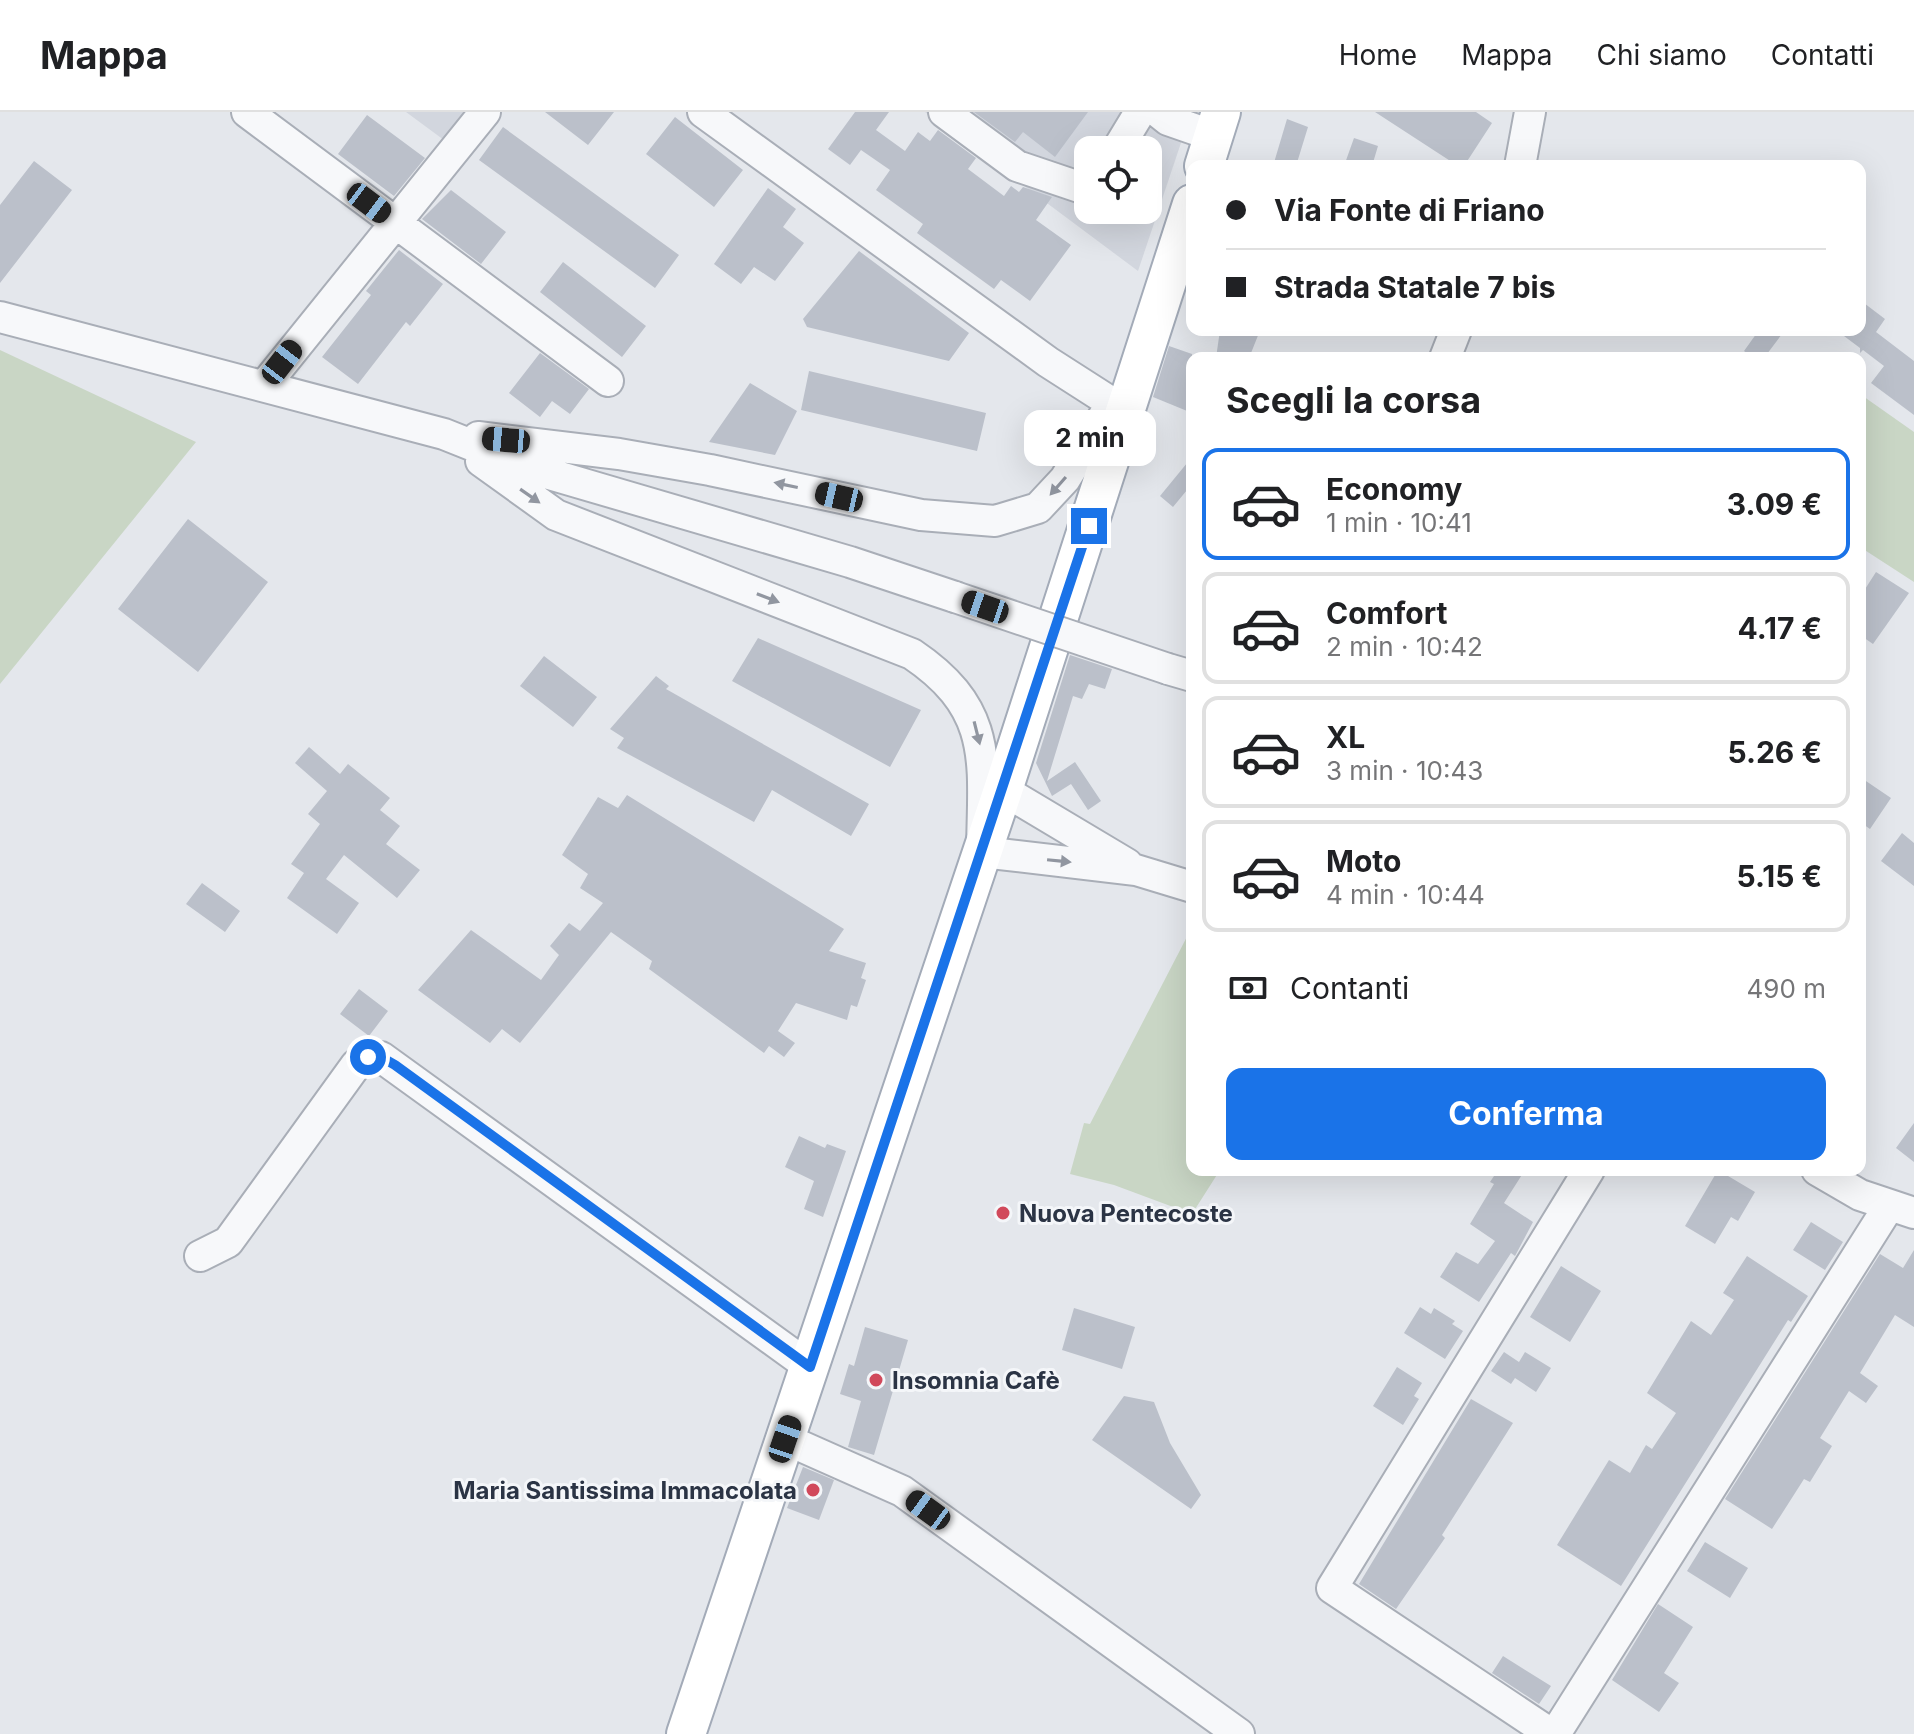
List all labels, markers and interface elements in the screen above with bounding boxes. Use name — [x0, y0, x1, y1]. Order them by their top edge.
text: Mappa — [40, 32, 168, 78]
text: Home — [1339, 38, 1417, 72]
text: Mappa — [1461, 38, 1553, 72]
text: Chi siamo — [1597, 38, 1727, 72]
text: Contatti — [1771, 38, 1874, 72]
map controls — [1074, 136, 1162, 224]
button: locate — [1074, 136, 1162, 224]
car — [343, 179, 395, 227]
text: Via Fonte di Friano — [1274, 192, 1545, 228]
text: Strada Statale 7 bis — [1274, 269, 1556, 305]
car — [258, 336, 306, 388]
text: Scegli la corsa — [1226, 378, 1481, 422]
callout: 2 min — [1023, 410, 1155, 466]
text: 2 min — [1055, 422, 1125, 453]
car — [481, 426, 531, 454]
icon: car — [1230, 468, 1302, 540]
text: Economy — [1326, 471, 1462, 507]
one-way arrow — [1050, 475, 1067, 495]
one-way arrow — [773, 478, 798, 491]
car — [813, 480, 865, 514]
text: 3.09 € — [1727, 486, 1822, 522]
one-way arrow — [520, 488, 541, 503]
text: 1 min · 10:41 — [1326, 507, 1472, 538]
route end — [1071, 508, 1107, 544]
car — [958, 588, 1012, 626]
one-way arrow — [756, 592, 780, 605]
icon: car — [1230, 592, 1302, 664]
text: Comfort — [1326, 595, 1447, 631]
text: 4.17 € — [1737, 610, 1822, 646]
text: 2 min · 10:42 — [1326, 631, 1483, 662]
icon: car — [1230, 716, 1302, 788]
text: XL — [1326, 719, 1365, 755]
one-way arrow — [971, 721, 984, 746]
text: 5.26 € — [1727, 734, 1822, 770]
text: 3 min · 10:43 — [1326, 755, 1483, 786]
icon: car — [1230, 840, 1302, 912]
text: Moto — [1326, 843, 1401, 879]
one-way arrow — [1047, 855, 1072, 868]
text: 5.15 € — [1736, 858, 1822, 894]
text: 4 min · 10:44 — [1326, 879, 1485, 910]
icon: cash — [1226, 966, 1270, 1010]
text: Contanti — [1290, 970, 1409, 1006]
text: 490 m — [1747, 973, 1826, 1004]
route start — [350, 1039, 386, 1075]
button: Conferma — [1226, 1068, 1826, 1160]
place label: Nuova Pentecoste — [1019, 1199, 1233, 1228]
marker: Nuova Pentecoste — [994, 1204, 1012, 1222]
place label: Insomnia Cafè — [892, 1366, 1060, 1395]
marker: Insomnia Cafè — [867, 1371, 885, 1389]
car — [766, 1412, 804, 1466]
place label: Maria Santissima Immacolata — [453, 1476, 797, 1505]
marker: Maria Santissima Immacolata — [804, 1481, 822, 1499]
car — [902, 1486, 954, 1534]

